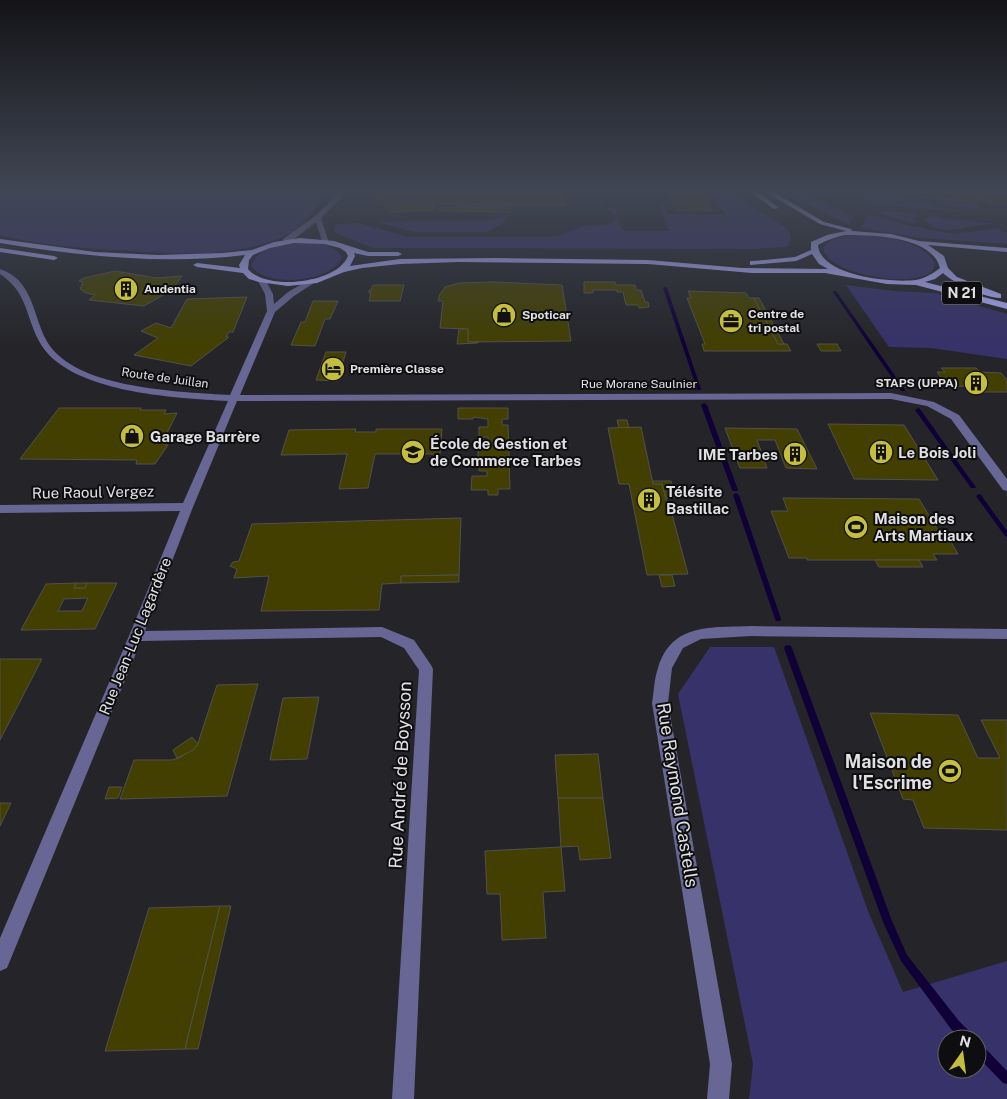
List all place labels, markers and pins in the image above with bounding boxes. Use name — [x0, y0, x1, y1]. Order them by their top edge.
building icon: Audentia — [113, 276, 139, 302]
place label: Audentia — [144, 282, 196, 296]
shop icon: Spoticar — [491, 302, 517, 328]
place label: Centre de tri postal — [748, 307, 804, 335]
place label: Spoticar — [522, 308, 571, 322]
office icon: Centre de tri postal — [718, 308, 744, 334]
hotel icon: Première Classe — [320, 356, 346, 382]
place label: Première Classe — [350, 362, 444, 376]
building icon: STAPS (UPPA) — [963, 370, 989, 396]
place label: STAPS (UPPA) — [875, 376, 958, 390]
shop icon: Garage Barrère — [119, 423, 145, 449]
place label: Garage Barrère — [150, 428, 260, 445]
place label: École de Gestion et de Commerce Tarbes — [430, 435, 581, 469]
school or university icon: École de Gestion et de Commerce Tarbes — [400, 439, 426, 465]
building icon: Le Bois Joli — [868, 439, 894, 465]
building icon: IME Tarbes — [782, 441, 808, 467]
place label: Le Bois Joli — [898, 444, 976, 461]
place label: IME Tarbes — [698, 446, 778, 463]
place label: Télésite Bastillac — [666, 483, 729, 517]
building icon: Télésite Bastillac — [636, 487, 662, 513]
place label: Maison des Arts Martiaux — [874, 510, 973, 544]
sports icon: Maison des Arts Martiaux — [843, 514, 869, 540]
place label: Maison de l'Escrime — [845, 751, 932, 793]
sports icon: Maison de l'Escrime — [937, 758, 963, 784]

